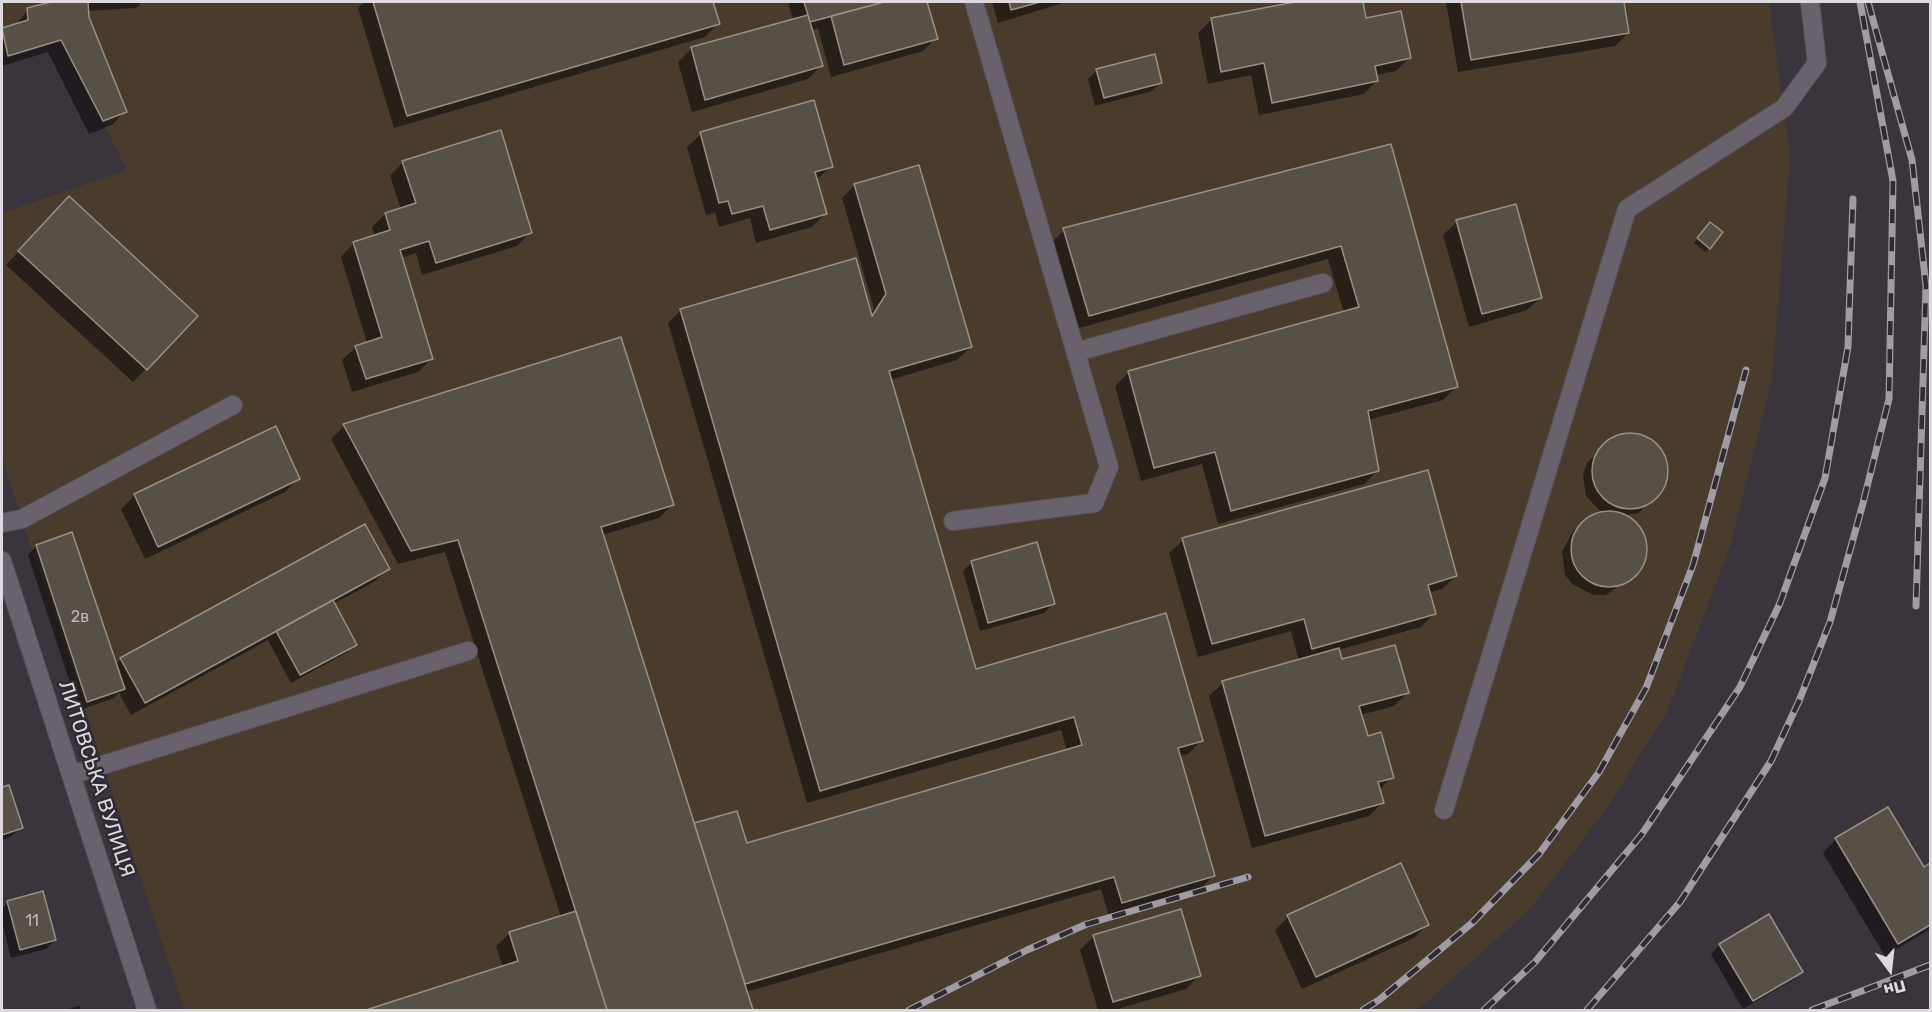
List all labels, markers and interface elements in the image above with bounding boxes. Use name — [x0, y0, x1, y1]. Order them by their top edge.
house number: 2в — [71, 607, 89, 627]
street label: ЛИТОВСЬКА ВУЛИЦЯ — [53, 678, 139, 880]
house number: 11 — [25, 911, 39, 931]
north arrow — [1860, 940, 1920, 1000]
text: Пн — [1882, 976, 1908, 1000]

